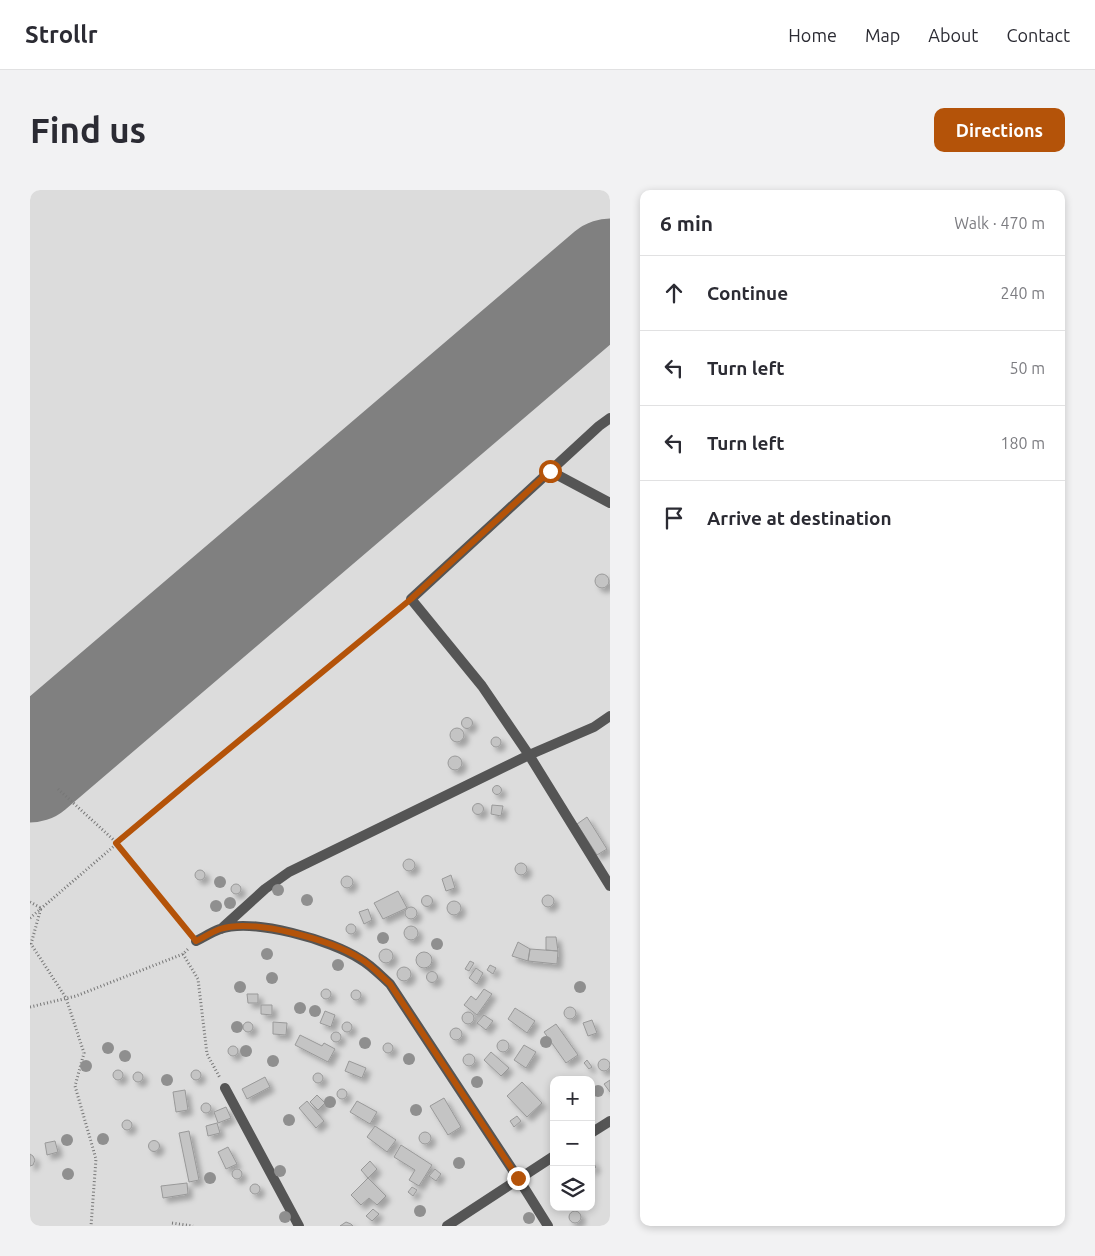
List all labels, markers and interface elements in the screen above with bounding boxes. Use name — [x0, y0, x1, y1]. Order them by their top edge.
text: Strollr — [25, 21, 98, 48]
text: Home — [788, 25, 837, 45]
text: Map — [865, 25, 900, 45]
text: About — [928, 25, 978, 45]
text: Contact — [1006, 25, 1070, 45]
button: Directions — [934, 108, 1065, 152]
text: Find us — [30, 110, 146, 150]
text: 6 min — [660, 211, 713, 235]
text: Walk · 470 m — [954, 214, 1045, 232]
icon: ahead — [660, 279, 688, 307]
text: Continue — [707, 282, 788, 304]
text: 240 m — [1000, 284, 1045, 302]
icon: left — [660, 354, 688, 382]
text: Turn left — [707, 357, 785, 379]
text: 50 m — [1009, 359, 1045, 377]
icon: left — [660, 429, 688, 457]
text: Turn left — [707, 432, 785, 454]
text: 180 m — [1000, 434, 1045, 452]
route start — [539, 460, 562, 483]
icon: arrive — [660, 504, 688, 532]
text: Arrive at destination — [707, 507, 892, 529]
map controls — [550, 1076, 595, 1211]
button: + — [550, 1076, 595, 1121]
button: − — [550, 1121, 595, 1166]
button: layers — [550, 1166, 595, 1211]
route end — [507, 1167, 530, 1190]

